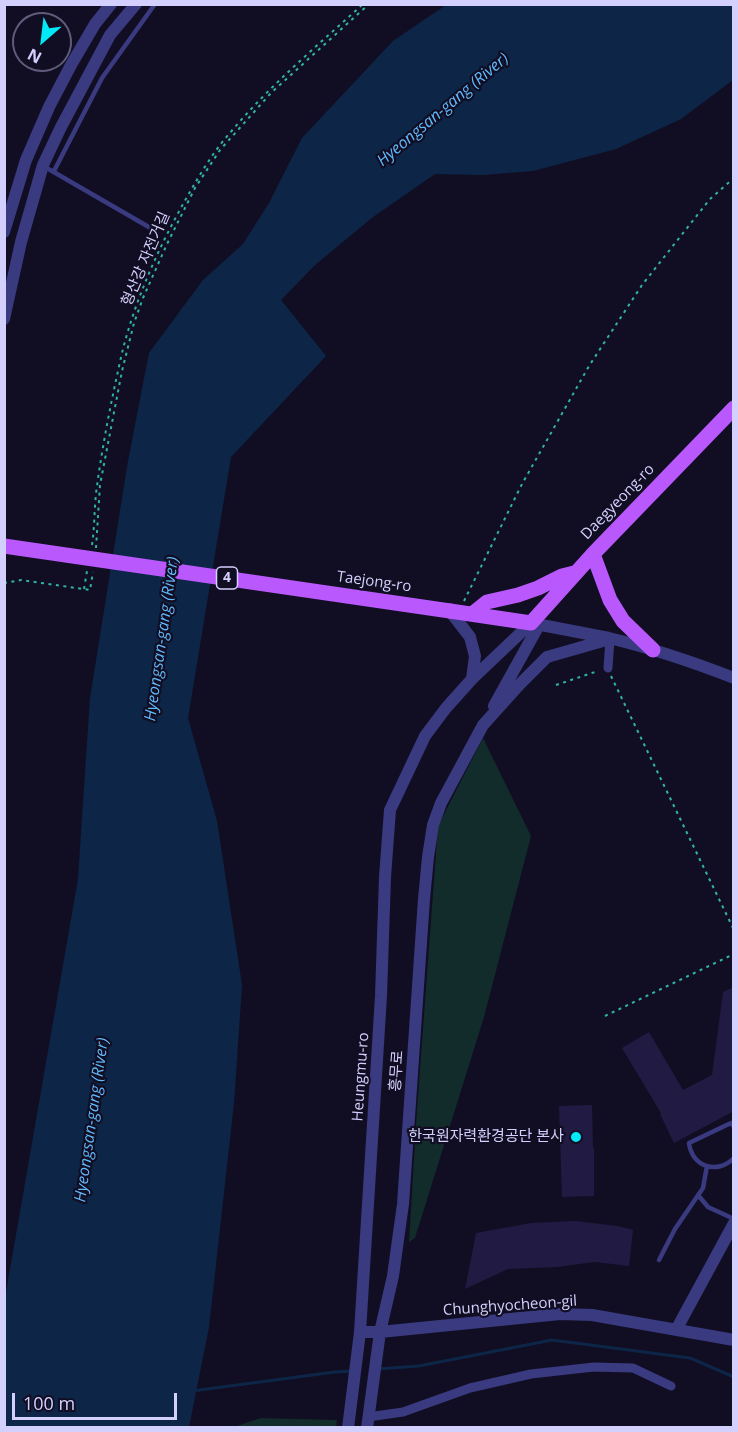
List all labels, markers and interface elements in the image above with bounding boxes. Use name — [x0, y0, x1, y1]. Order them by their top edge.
north arrow — [12, 12, 72, 72]
text: N — [24, 43, 45, 69]
water label: Hyeongsan-gang (River) — [373, 49, 513, 171]
street label: 형산강 자전거길 — [118, 209, 174, 309]
street label: Daegyeong-ro — [577, 460, 659, 544]
water label: Hyeongsan-gang (River) — [141, 556, 183, 722]
road number: 4 — [216, 567, 238, 589]
street label: Taejong-ro — [336, 568, 412, 596]
street label: Heungmu-ro — [349, 1032, 373, 1122]
water label: Hyeongsan-gang (River) — [71, 1037, 113, 1203]
street label: 흥무로 — [387, 1050, 407, 1092]
place label: 한국원자력환경공단 본사 — [408, 1128, 564, 1146]
marker: 한국원자력환경공단 본사 — [569, 1130, 583, 1144]
street label: Chunghyocheon-gil — [442, 1292, 578, 1320]
scale bar — [15, 1381, 180, 1419]
text: 100 m — [23, 1391, 75, 1415]

